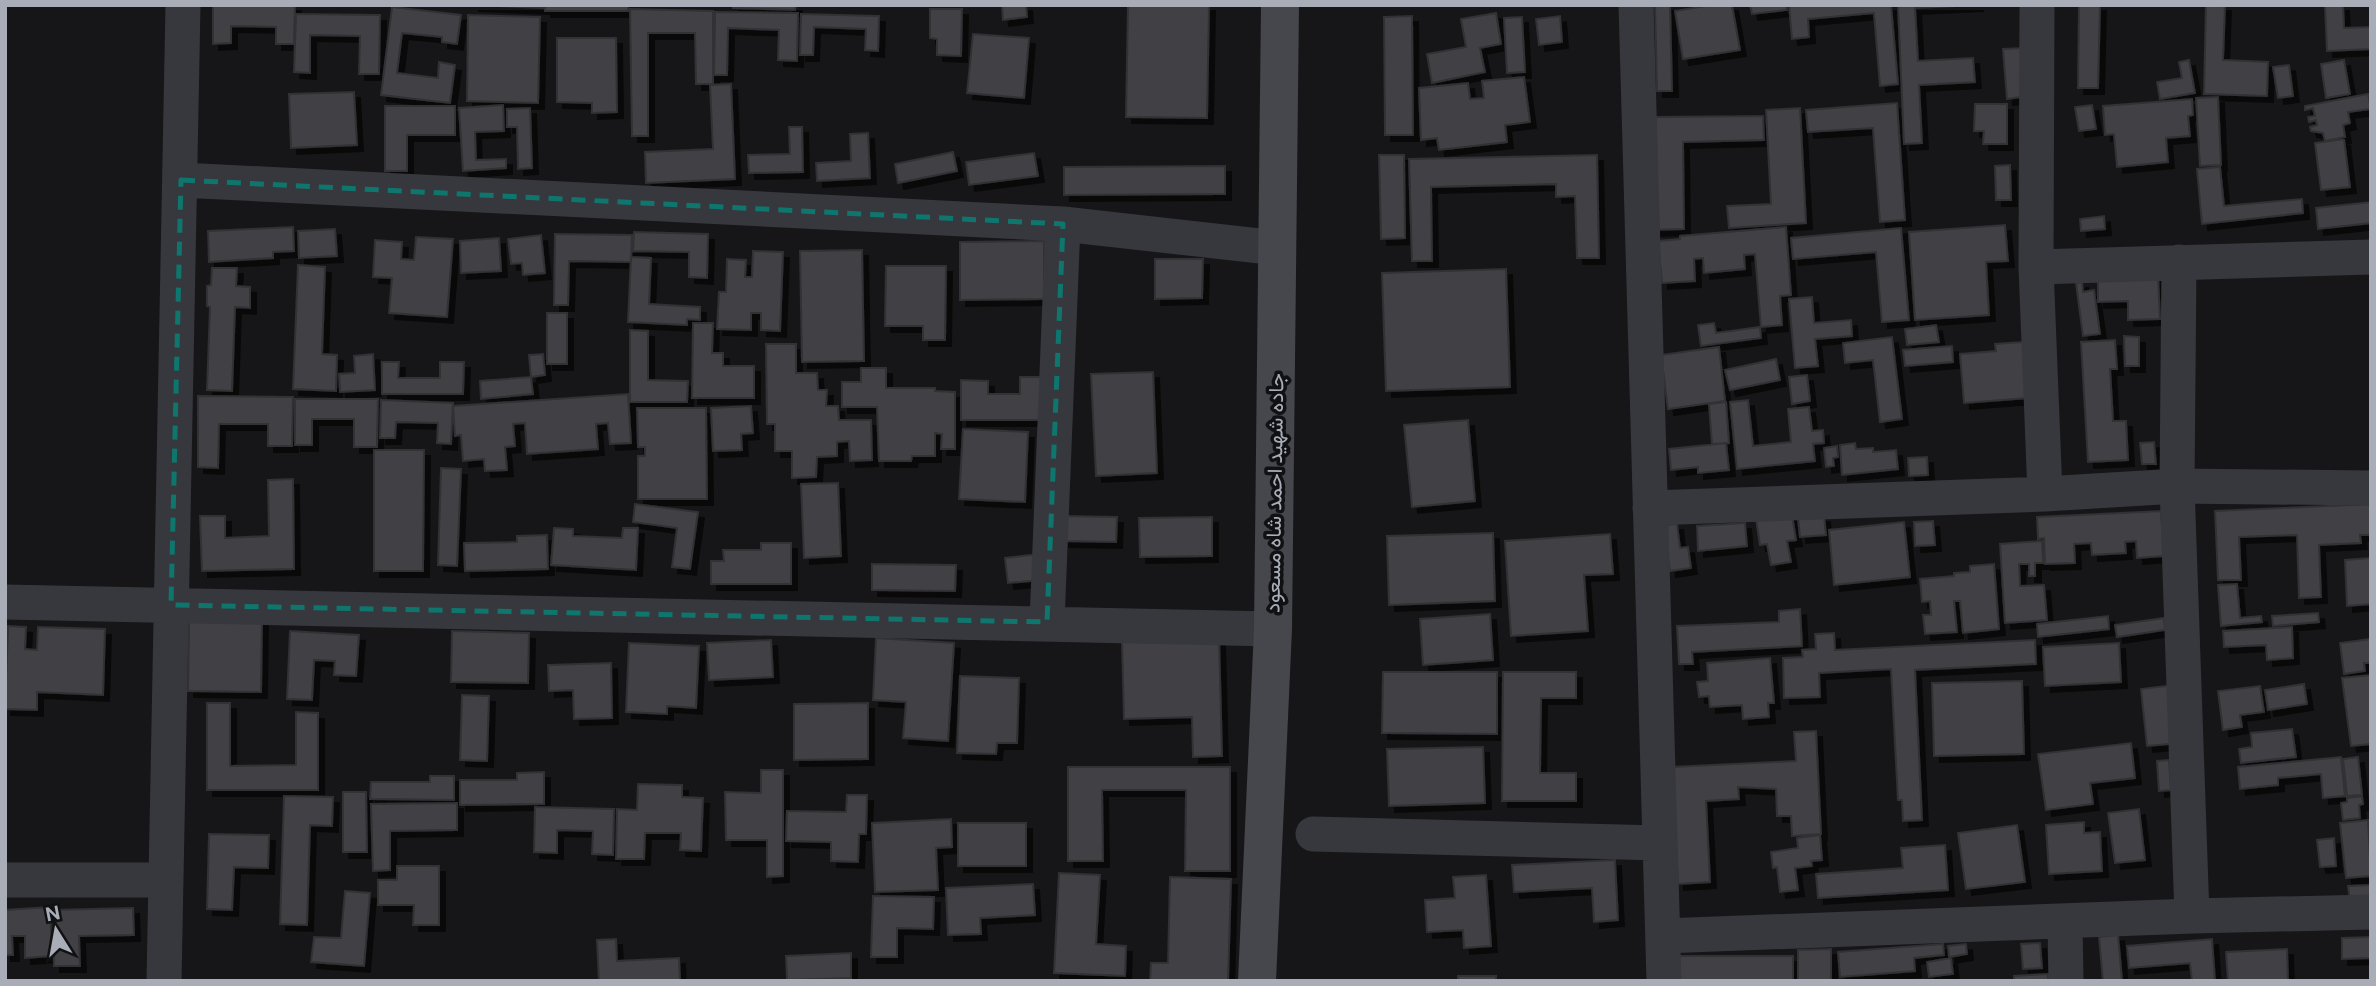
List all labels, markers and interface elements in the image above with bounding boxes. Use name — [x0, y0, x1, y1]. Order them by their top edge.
street label: جاده شهيد احمد شاه مسعود — [1259, 373, 1290, 613]
north arrow — [21, 895, 91, 965]
text: N — [43, 901, 62, 926]

